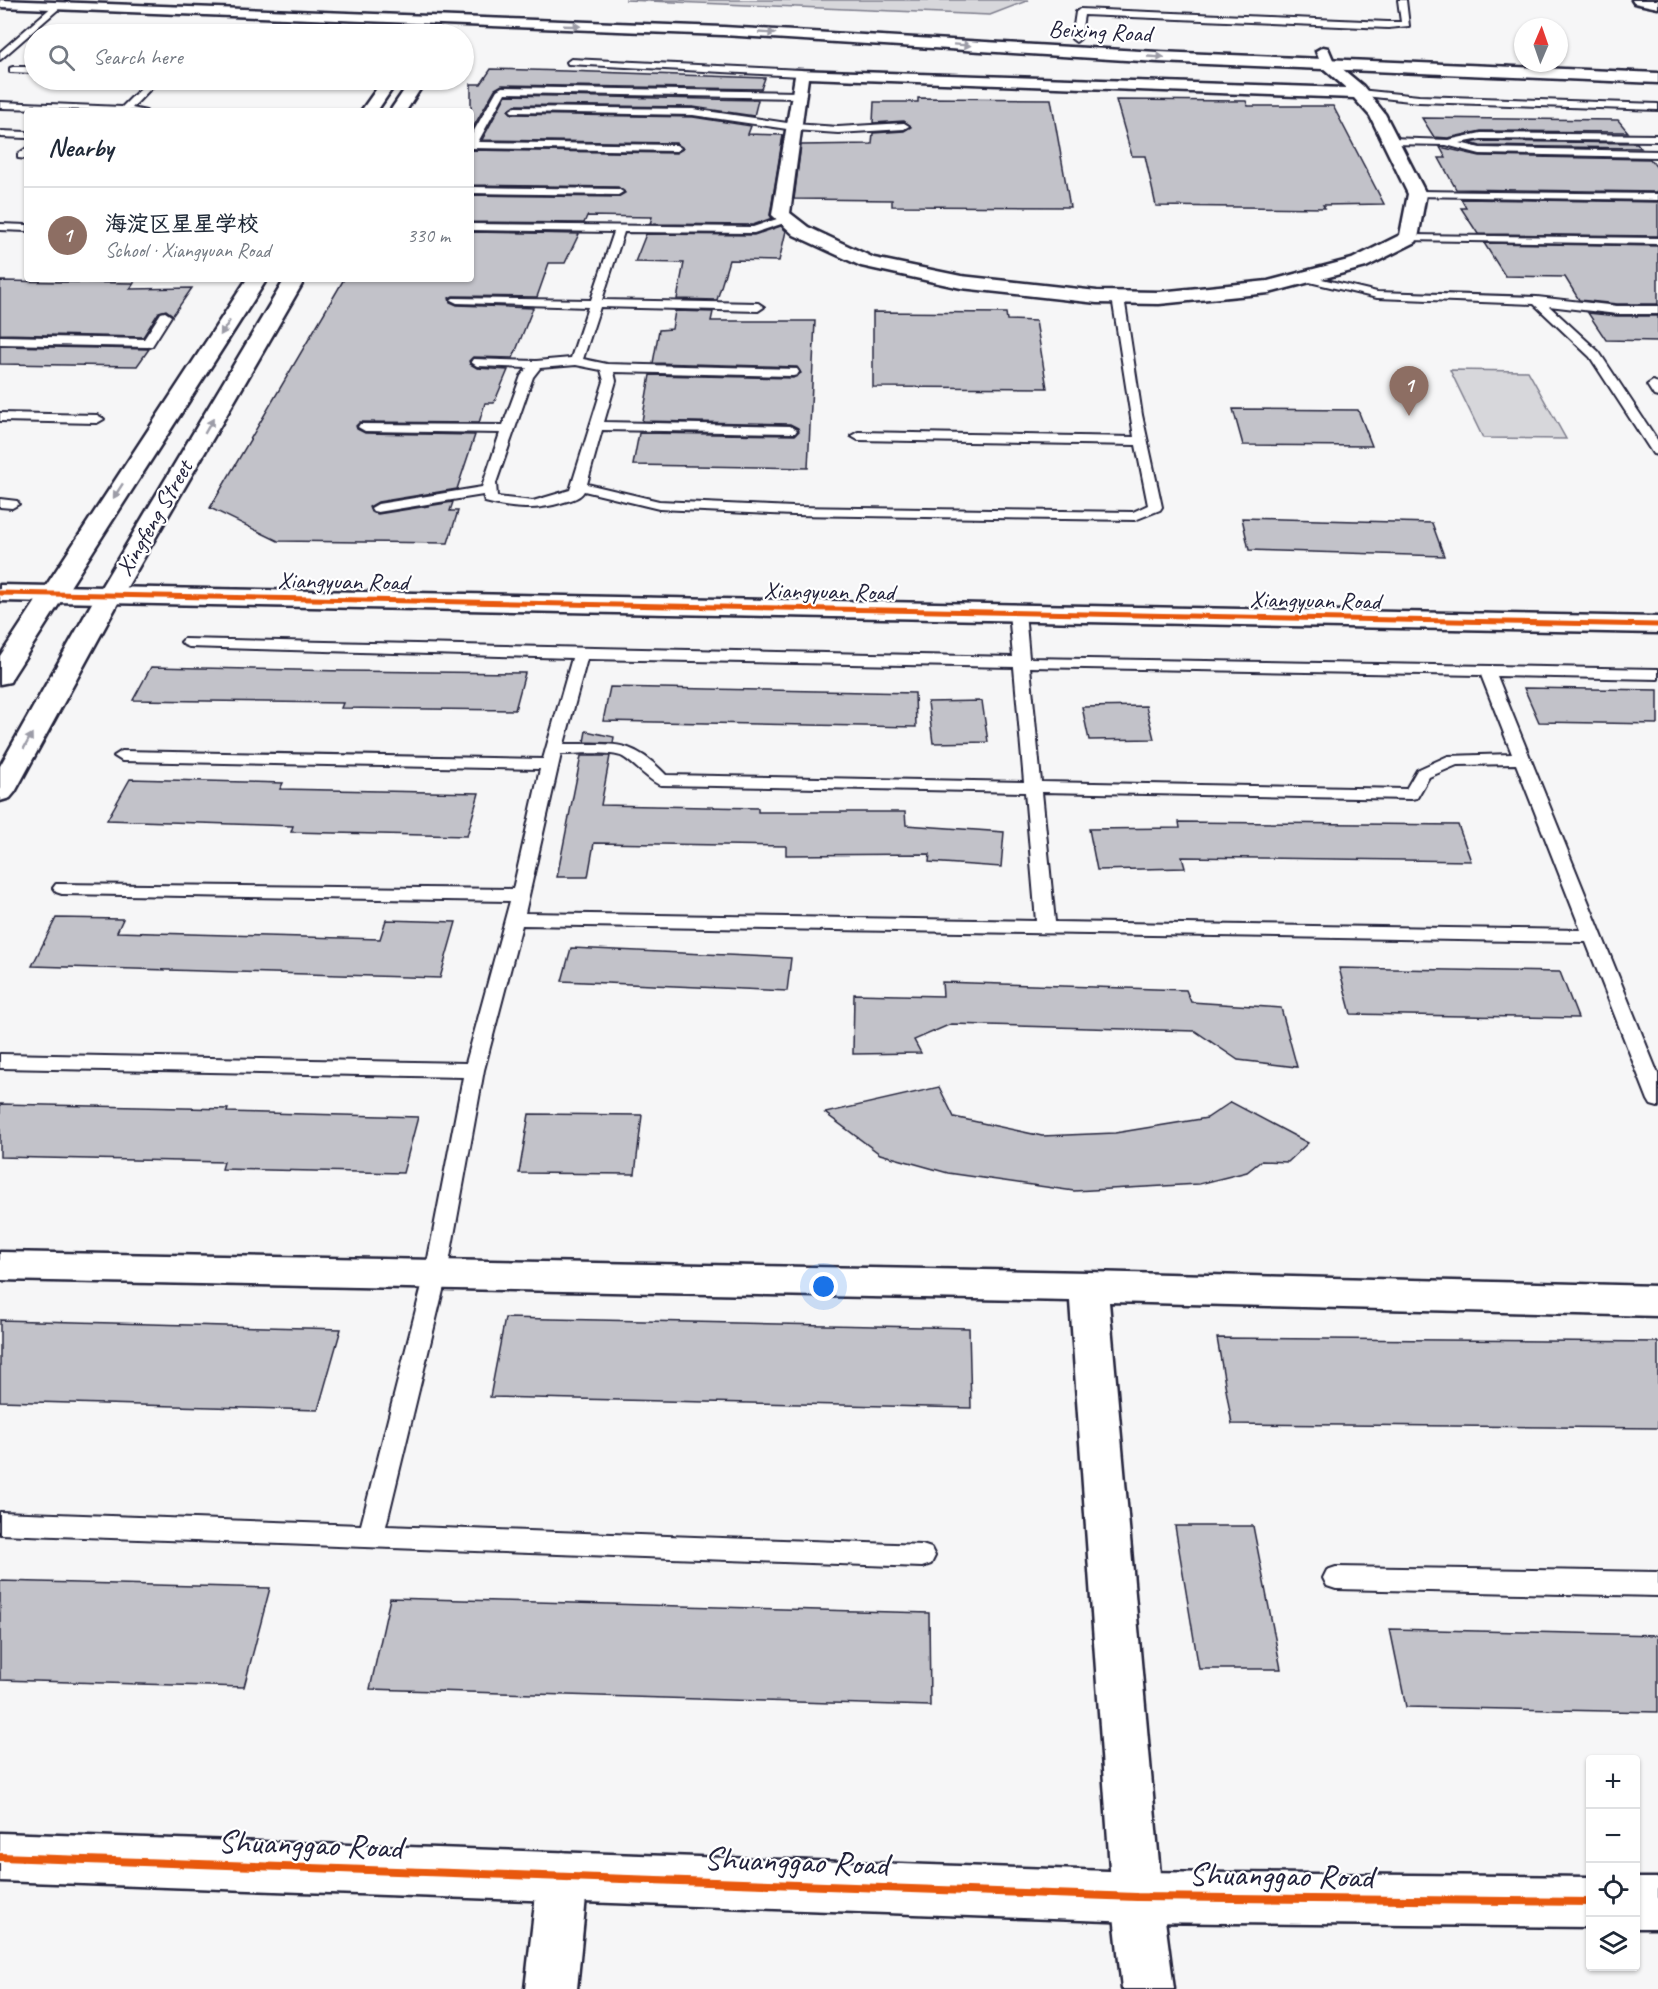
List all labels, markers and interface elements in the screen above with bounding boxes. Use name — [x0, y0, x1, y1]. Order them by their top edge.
street label: Beixing Road — [1048, 13, 1156, 49]
north arrow — [1514, 18, 1568, 72]
one-way arrow — [563, 21, 582, 30]
search box — [24, 24, 474, 90]
one-way arrow — [757, 29, 776, 38]
one-way arrow — [952, 40, 971, 50]
icon: search — [45, 41, 78, 74]
text: Search here — [93, 43, 183, 71]
one-way arrow — [1147, 52, 1166, 61]
text: Nearby — [48, 131, 113, 164]
text: 海淀区星星学校 — [105, 210, 259, 238]
text: 1 — [63, 223, 72, 248]
text: 330 m — [407, 223, 450, 248]
text: School · Xiangyuan Road — [105, 238, 270, 263]
one-way arrow — [220, 320, 231, 336]
pin: 1 — [1390, 366, 1428, 416]
one-way arrow — [204, 417, 214, 434]
street label: Xingfeng Street — [109, 453, 200, 581]
one-way arrow — [113, 483, 124, 499]
street label: Xiangyuan Road — [277, 565, 412, 597]
street label: Xiangyuan Road — [763, 575, 898, 607]
street label: Xiangyuan Road — [1249, 584, 1384, 616]
one-way arrow — [23, 732, 33, 749]
your location — [809, 1272, 838, 1301]
map controls — [1586, 1755, 1640, 1971]
button: + — [1586, 1755, 1640, 1809]
button: − — [1586, 1809, 1640, 1863]
street label: Shuanggao Road — [217, 1820, 408, 1868]
street label: Shuanggao Road — [703, 1837, 894, 1885]
street label: Shuanggao Road — [1188, 1852, 1379, 1898]
button: locate — [1586, 1863, 1640, 1917]
button: layers — [1586, 1917, 1640, 1971]

